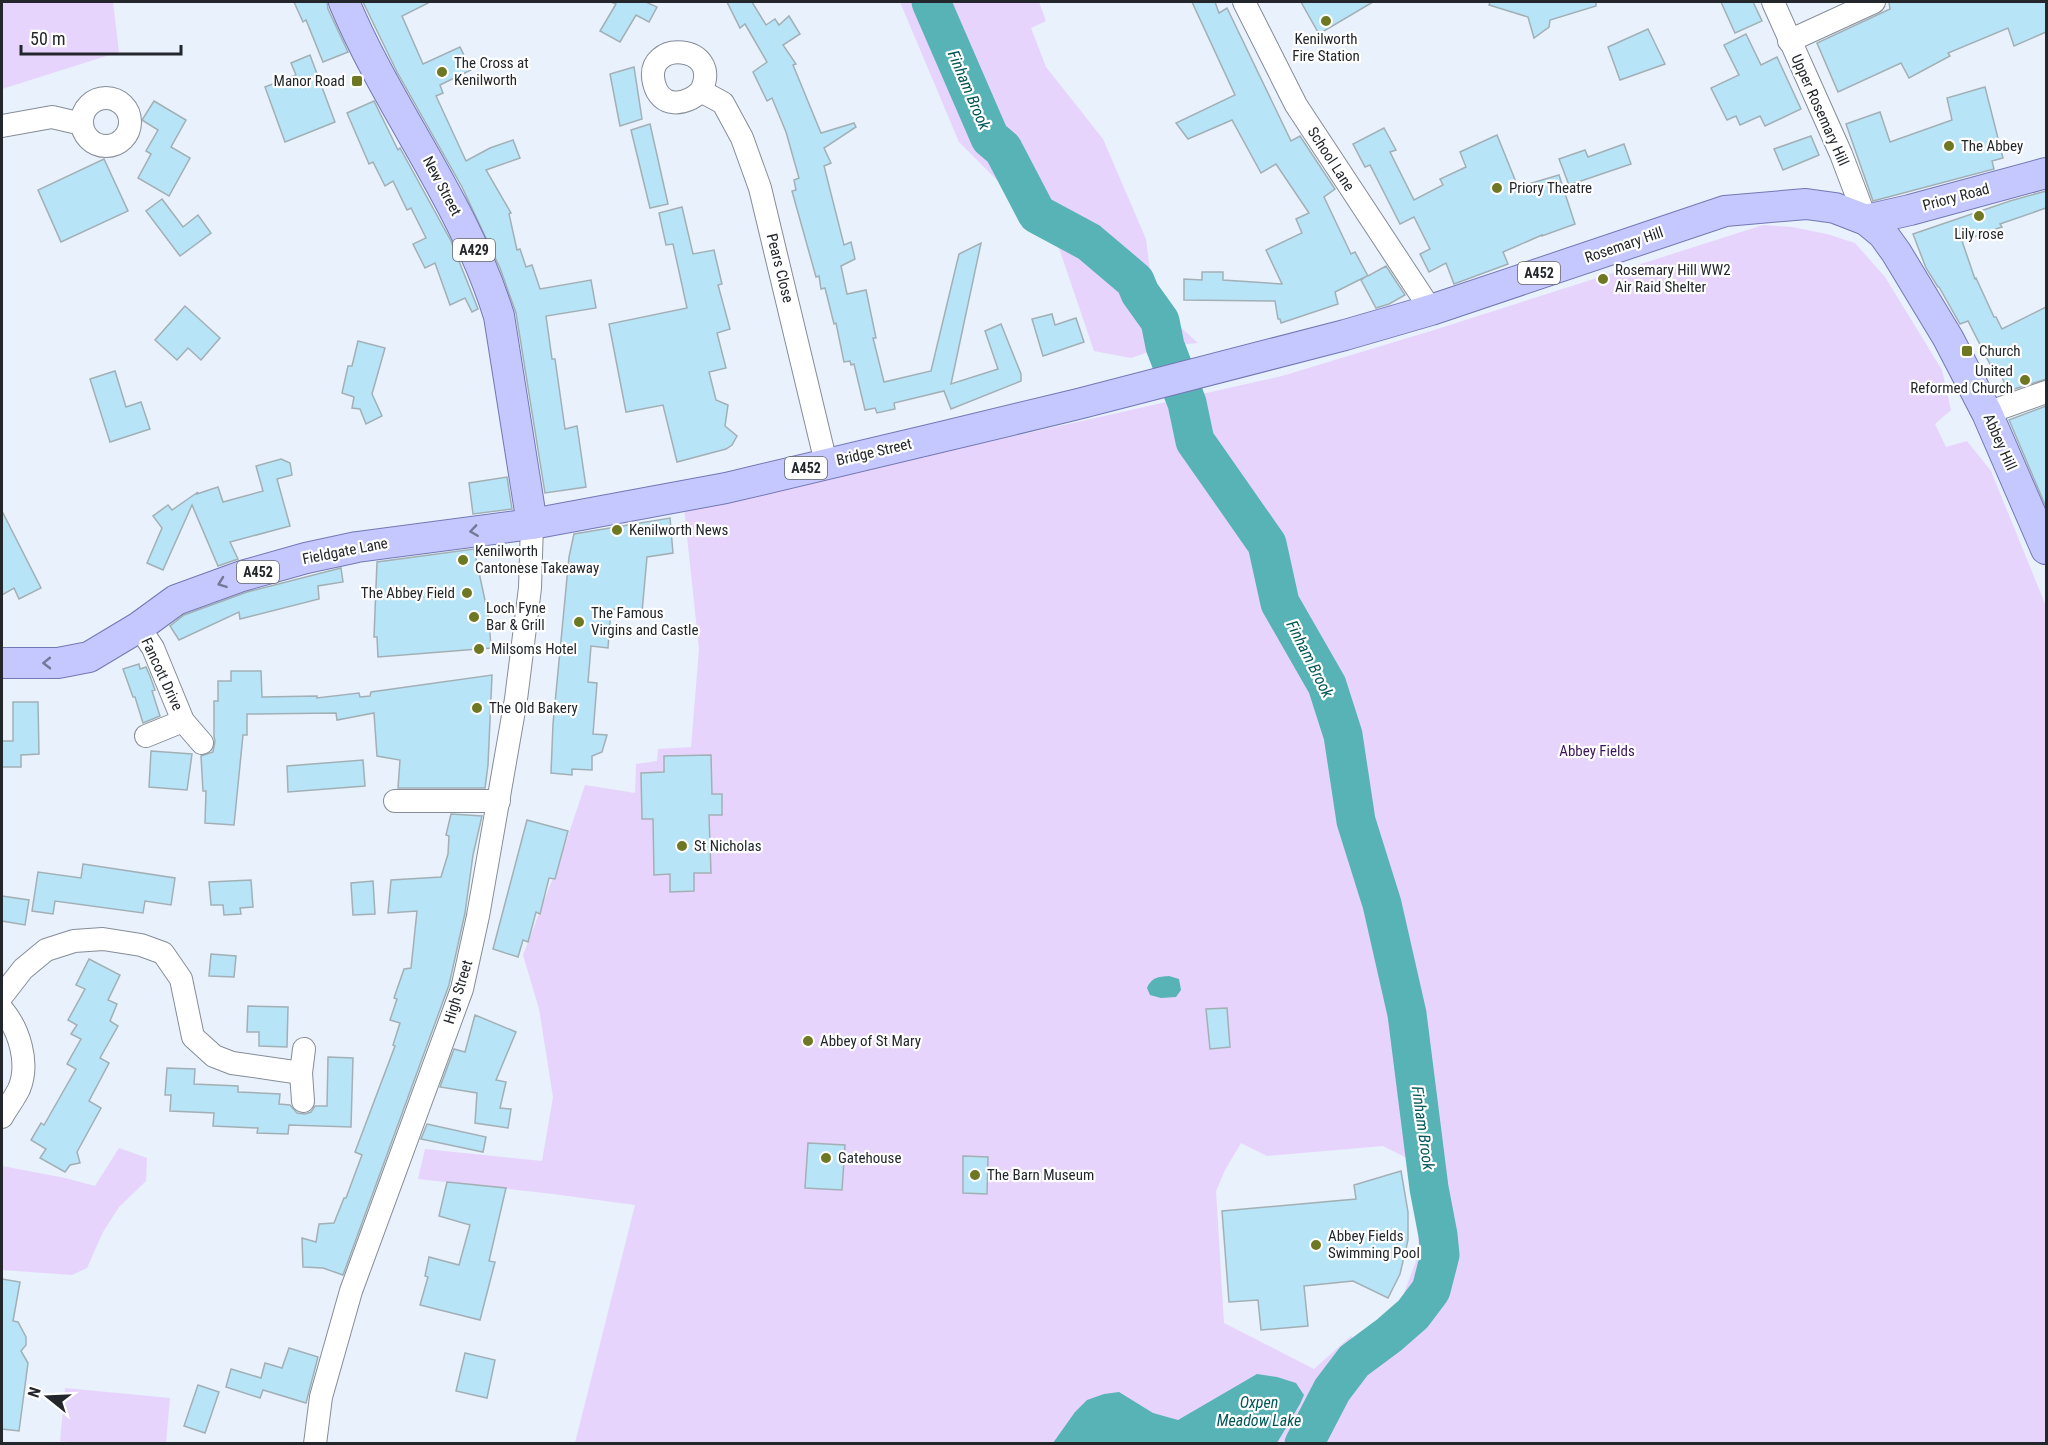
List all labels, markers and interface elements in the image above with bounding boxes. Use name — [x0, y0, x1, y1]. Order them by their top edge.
marker: Kenilworth Fire Station — [1319, 14, 1333, 28]
scale bar — [21, 18, 182, 56]
text: 50 m — [30, 28, 65, 49]
place label: Kenilworth Fire Station — [1292, 30, 1360, 65]
water label: Finham Brook — [944, 47, 995, 133]
street label: Upper Rosemary Hill — [1787, 51, 1853, 169]
place label: The Cross at Kenilworth — [454, 54, 529, 89]
marker: The Cross at Kenilworth — [435, 65, 449, 79]
place label: Manor Road — [274, 72, 345, 90]
marker: Manor Road — [350, 74, 364, 88]
street label: School Lane — [1304, 124, 1358, 194]
place label: The Abbey — [1961, 137, 2023, 155]
marker: The Abbey — [1942, 139, 1956, 153]
street label: New Street — [419, 153, 465, 219]
place label: Priory Theatre — [1509, 179, 1592, 197]
street label: Priory Road — [1921, 179, 1991, 215]
marker: Priory Theatre — [1490, 181, 1504, 195]
marker: Lily rose — [1972, 209, 1986, 223]
street label: Rosemary Hill — [1582, 223, 1666, 267]
place label: Lily rose — [1954, 225, 2004, 243]
street label: Pears Close — [763, 232, 797, 304]
road number: A429 — [453, 239, 495, 261]
place label: Rosemary Hill WW2 Air Raid Shelter — [1615, 261, 1731, 296]
road number: A452 — [1518, 262, 1560, 284]
marker: Rosemary Hill WW2 Air Raid Shelter — [1596, 272, 1610, 286]
place label: Church — [1979, 342, 2021, 360]
marker: Church — [1960, 344, 1974, 358]
place label: United Reformed Church — [1910, 362, 2013, 397]
marker: United Reformed Church — [2018, 373, 2032, 387]
street label: Abbey Hill — [1980, 411, 2020, 473]
street label: Bridge Street — [835, 435, 913, 469]
road number: A452 — [785, 457, 827, 479]
place label: Kenilworth News — [629, 521, 729, 539]
marker: Kenilworth News — [610, 523, 624, 537]
one-way arrow — [469, 525, 478, 537]
street label: Fieldgate Lane — [301, 534, 389, 568]
place label: Kenilworth Cantonese Takeaway — [475, 542, 599, 577]
marker: Kenilworth Cantonese Takeaway — [456, 553, 470, 567]
road number: A452 — [237, 561, 279, 583]
one-way arrow — [217, 576, 228, 589]
place label: The Abbey Field — [361, 584, 455, 602]
marker: The Abbey Field — [460, 586, 474, 600]
place label: Loch Fyne Bar & Grill — [486, 599, 546, 634]
place label: The Famous Virgins and Castle — [591, 604, 698, 639]
marker: Loch Fyne Bar & Grill — [467, 610, 481, 624]
marker: The Famous Virgins and Castle — [572, 615, 586, 629]
water label: Finham Brook — [1282, 617, 1338, 702]
street label: Fancott Drive — [137, 635, 187, 713]
place label: Milsoms Hotel — [491, 640, 577, 658]
marker: Milsoms Hotel — [472, 642, 486, 656]
one-way arrow — [43, 657, 52, 669]
place label: The Old Bakery — [489, 699, 578, 717]
marker: The Old Bakery — [470, 701, 484, 715]
park label: Abbey Fields — [1559, 742, 1635, 760]
place label: St Nicholas — [694, 837, 762, 855]
marker: St Nicholas — [675, 839, 689, 853]
street label: High Street — [440, 958, 476, 1026]
place label: Abbey of St Mary — [820, 1032, 921, 1050]
marker: Abbey of St Mary — [801, 1034, 815, 1048]
water label: Finham Brook — [1408, 1085, 1438, 1172]
place label: Gatehouse — [838, 1149, 901, 1167]
marker: Gatehouse — [819, 1151, 833, 1165]
place label: The Barn Museum — [987, 1166, 1094, 1184]
marker: The Barn Museum — [968, 1168, 982, 1182]
place label: Abbey Fields Swimming Pool — [1328, 1227, 1420, 1262]
marker: Abbey Fields Swimming Pool — [1309, 1238, 1323, 1252]
north arrow — [18, 1367, 78, 1427]
text: N — [24, 1385, 45, 1400]
water label: Oxpen Meadow Lake — [1217, 1393, 1301, 1430]

